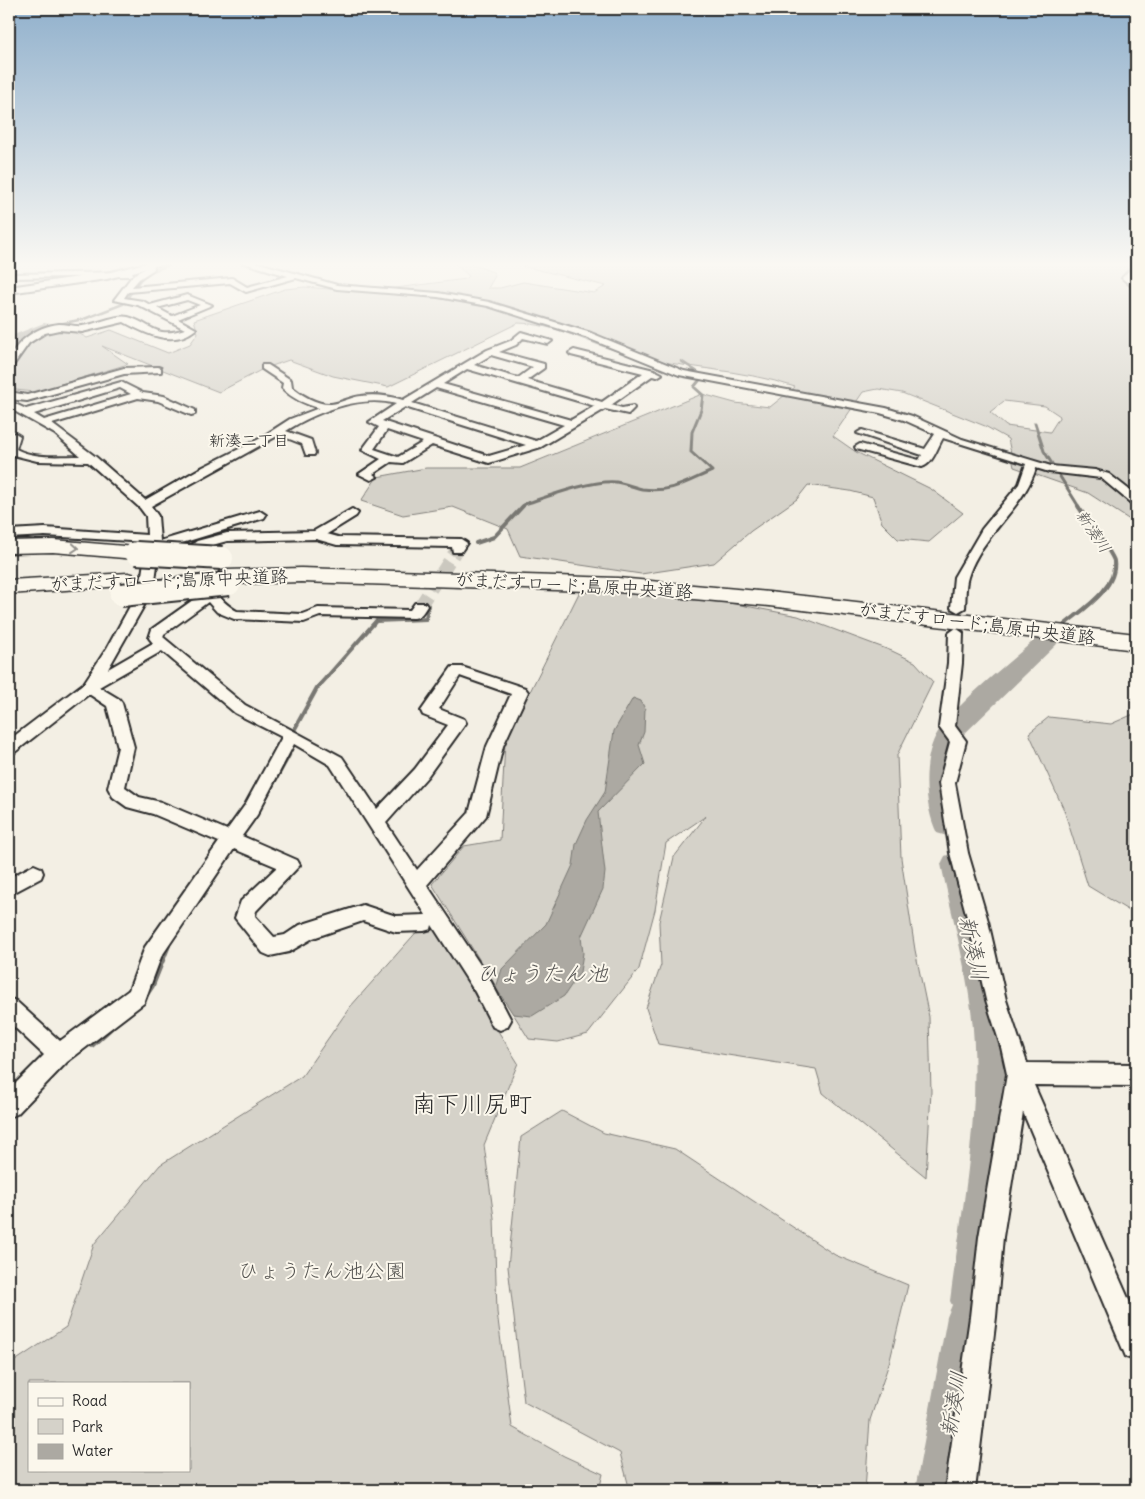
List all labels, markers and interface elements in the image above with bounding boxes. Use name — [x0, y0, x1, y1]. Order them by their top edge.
district label: 新湊二丁目 — [209, 430, 289, 450]
water label: 新湊川 — [1072, 506, 1116, 556]
one-way arrow — [71, 542, 79, 553]
street label: がまだすロード;島原中央道路 — [49, 564, 289, 596]
street label: がまだすロード;島原中央道路 — [454, 567, 694, 603]
street label: がまだすロード;島原中央道路 — [857, 597, 1097, 649]
water label: 新湊川 — [953, 913, 995, 983]
water label: ひょうたん池 — [476, 959, 609, 987]
district label: 南下川尻町 — [412, 1088, 532, 1118]
park label: ひょうたん池公園 — [238, 1257, 406, 1284]
water label: 新湊川 — [933, 1369, 973, 1439]
legend — [28, 1382, 190, 1472]
text: Road — [72, 1391, 107, 1410]
text: Park — [72, 1417, 103, 1436]
text: Water — [72, 1441, 113, 1460]

